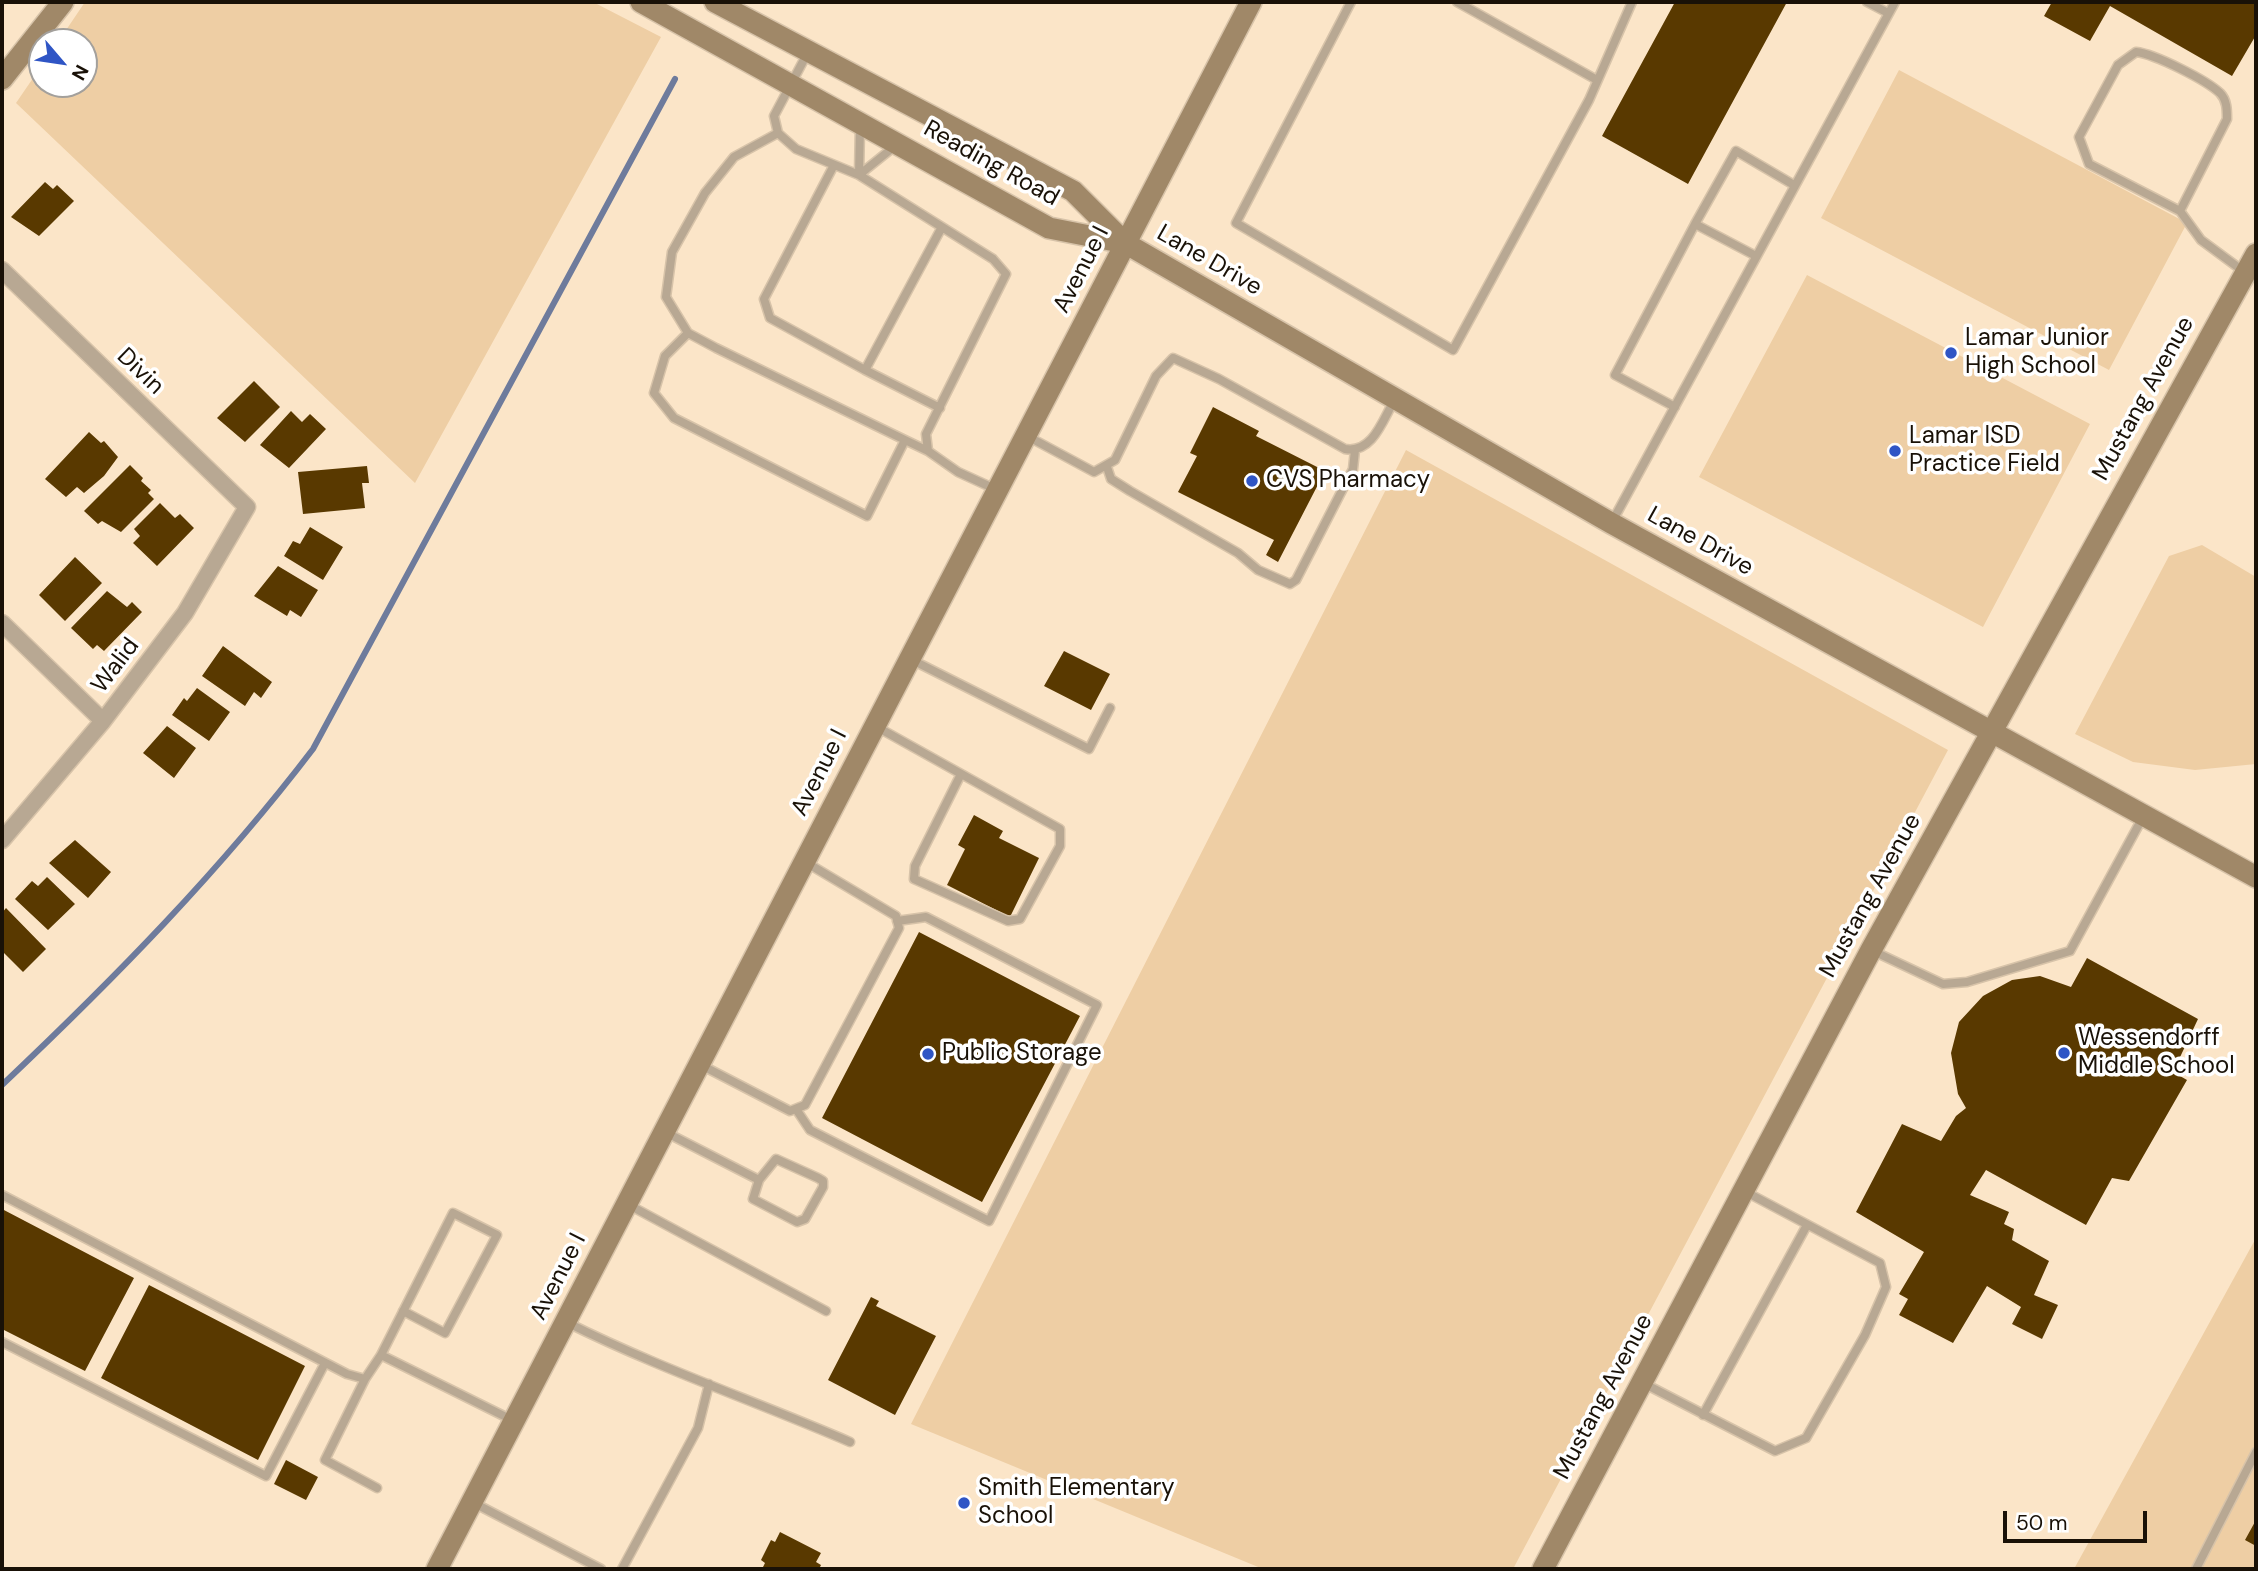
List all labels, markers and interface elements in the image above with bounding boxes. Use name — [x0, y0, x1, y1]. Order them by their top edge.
north arrow — [28, 28, 98, 98]
text: N — [66, 60, 94, 85]
street label: Reading Road — [918, 115, 1064, 213]
street label: Lane Drive — [1151, 219, 1267, 303]
street label: Avenue I — [1048, 222, 1116, 318]
street label: Mustang Avenue — [2087, 312, 2201, 486]
place label: Lamar Junior High School — [1965, 325, 2109, 381]
street label: Divin — [110, 343, 170, 401]
marker: Lamar Junior High School — [1943, 345, 1959, 361]
place label: Lamar ISD Practice Field — [1909, 423, 2060, 479]
marker: Lamar ISD Practice Field — [1887, 443, 1903, 459]
place label: CVS Pharmacy — [1266, 467, 1430, 495]
marker: CVS Pharmacy — [1244, 473, 1260, 489]
street label: Lane Drive — [1642, 501, 1758, 583]
street label: Walid — [86, 633, 146, 699]
street label: Avenue I — [786, 725, 854, 821]
street label: Mustang Avenue — [1814, 809, 1928, 983]
place label: Wessendorff Middle School — [2078, 1025, 2235, 1081]
place label: Public Storage — [942, 1040, 1102, 1068]
marker: Wessendorff Middle School — [2056, 1045, 2072, 1061]
marker: Public Storage — [920, 1046, 936, 1062]
street label: Avenue I — [525, 1229, 593, 1325]
street label: Mustang Avenue — [1548, 1309, 1660, 1485]
place label: Smith Elementary School — [978, 1475, 1175, 1531]
marker: Smith Elementary School — [956, 1495, 972, 1511]
scale bar — [2006, 1498, 2150, 1542]
text: 50 m — [2016, 1509, 2067, 1537]

